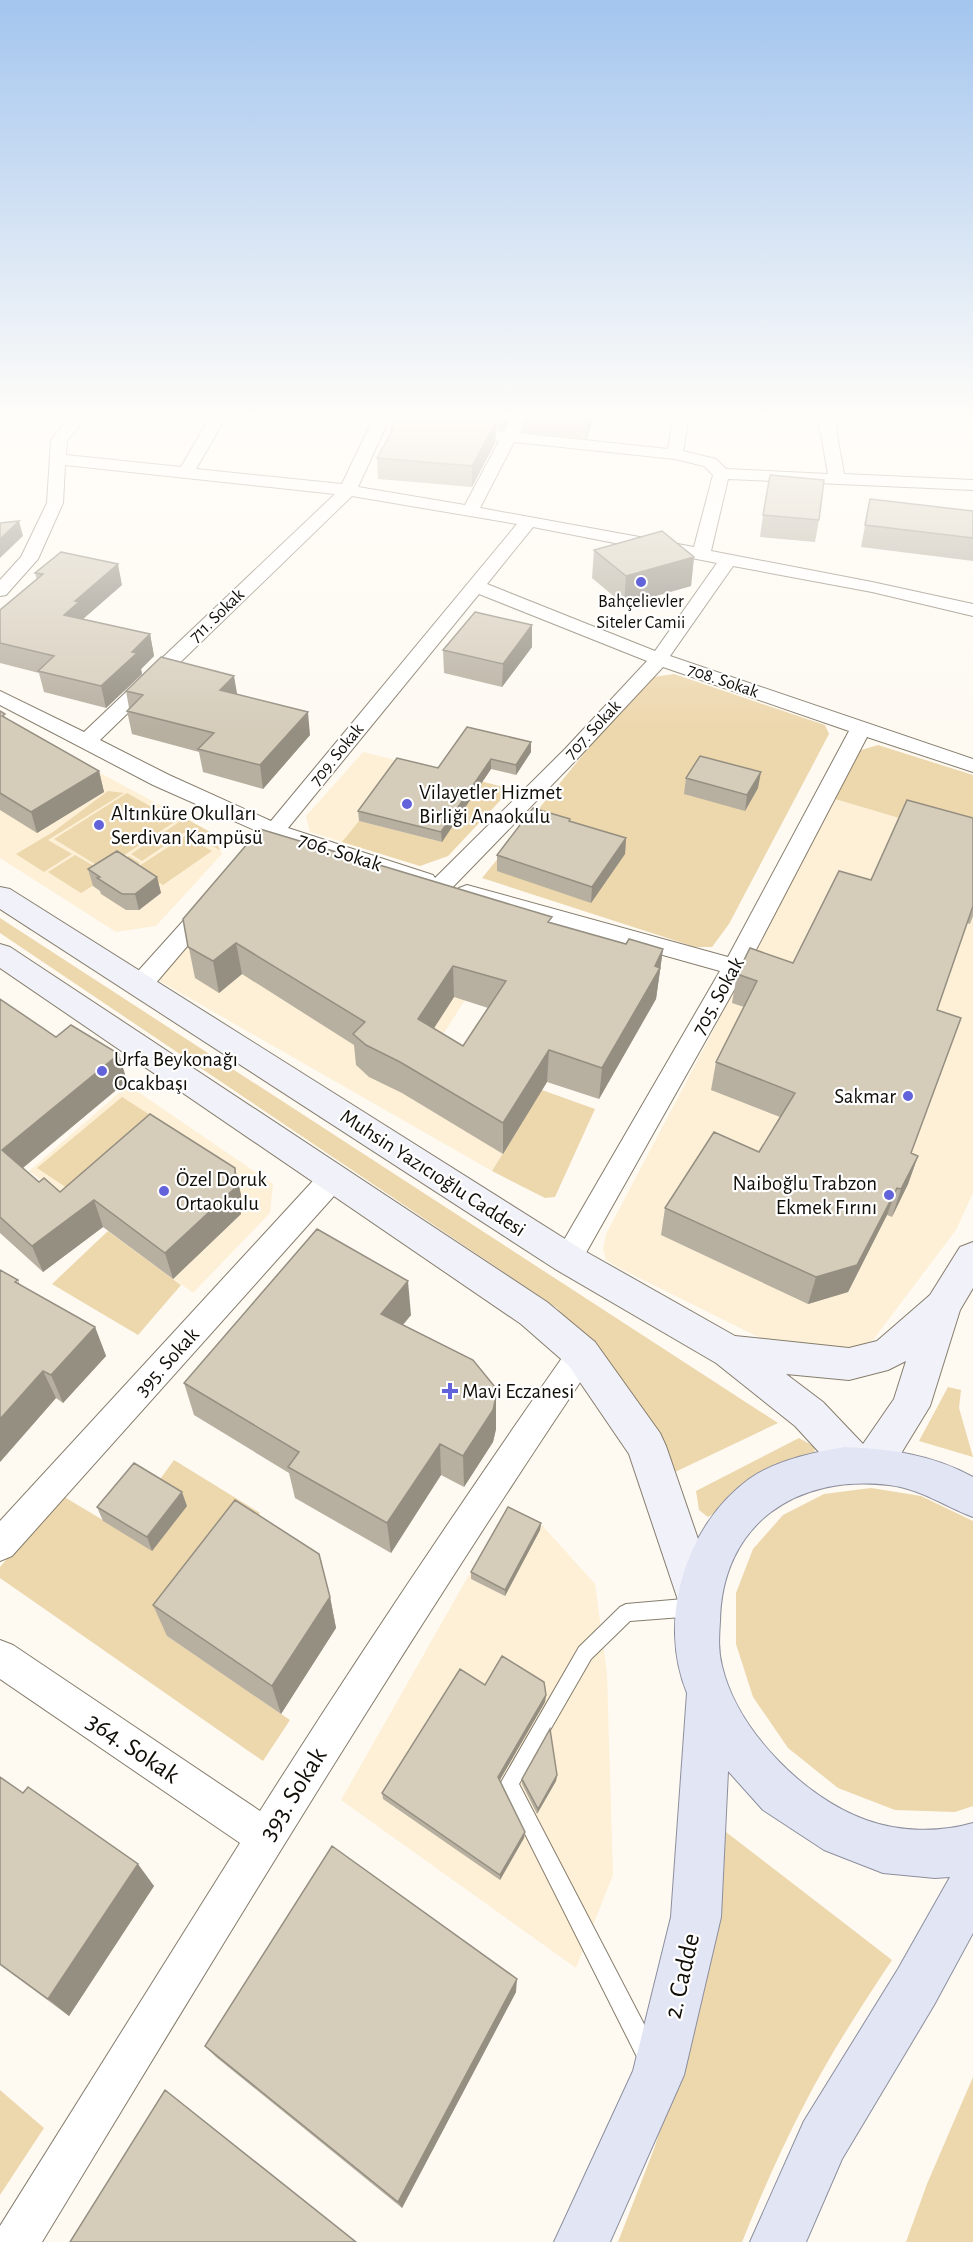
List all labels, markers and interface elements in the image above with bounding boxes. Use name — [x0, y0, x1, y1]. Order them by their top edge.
marker: Bahçelievler Siteler Camii — [634, 575, 648, 589]
street label: 711. Sokak — [186, 585, 248, 646]
place label: Bahçelievler Siteler Camii — [597, 593, 685, 632]
street label: 708. Sokak — [685, 660, 762, 702]
street label: 707. Sokak — [562, 697, 625, 763]
street label: 709. Sokak — [307, 720, 368, 789]
place label: Vilayetler Hizmet Birliği Anaokulu — [419, 782, 562, 827]
marker: Vilayetler Hizmet Birliği Anaokulu — [400, 797, 414, 811]
place label: Altınküre Okulları Serdivan Kampüsü — [111, 803, 263, 848]
marker: Altınküre Okulları Serdivan Kampüsü — [92, 818, 106, 832]
street label: 706. Sokak — [296, 829, 385, 875]
street label: 705. Sokak — [688, 953, 748, 1038]
place label: Urfa Beykonağı Ocakbaşı — [114, 1049, 238, 1094]
marker: Urfa Beykonağı Ocakbaşı — [95, 1064, 109, 1078]
place label: Sakmar — [834, 1086, 896, 1107]
marker: Sakmar — [901, 1089, 915, 1103]
street label: Muhsin Yazıcıoğlu Caddesi — [337, 1105, 529, 1241]
place label: Özel Doruk Ortaokulu — [176, 1168, 267, 1214]
place label: Naiboğlu Trabzon Ekmek Fırını — [733, 1173, 877, 1218]
marker: Özel Doruk Ortaokulu — [157, 1184, 171, 1198]
marker: Naiboğlu Trabzon Ekmek Fırını — [882, 1188, 896, 1202]
street label: 395. Sokak — [131, 1324, 203, 1400]
place label: Mavi Eczanesi — [462, 1381, 574, 1402]
marker: Mavi Eczanesi — [443, 1384, 457, 1398]
street label: 364. Sokak — [82, 1708, 184, 1788]
street label: 393. Sokak — [255, 1743, 332, 1845]
street label: 2. Cadde — [660, 1931, 704, 2021]

